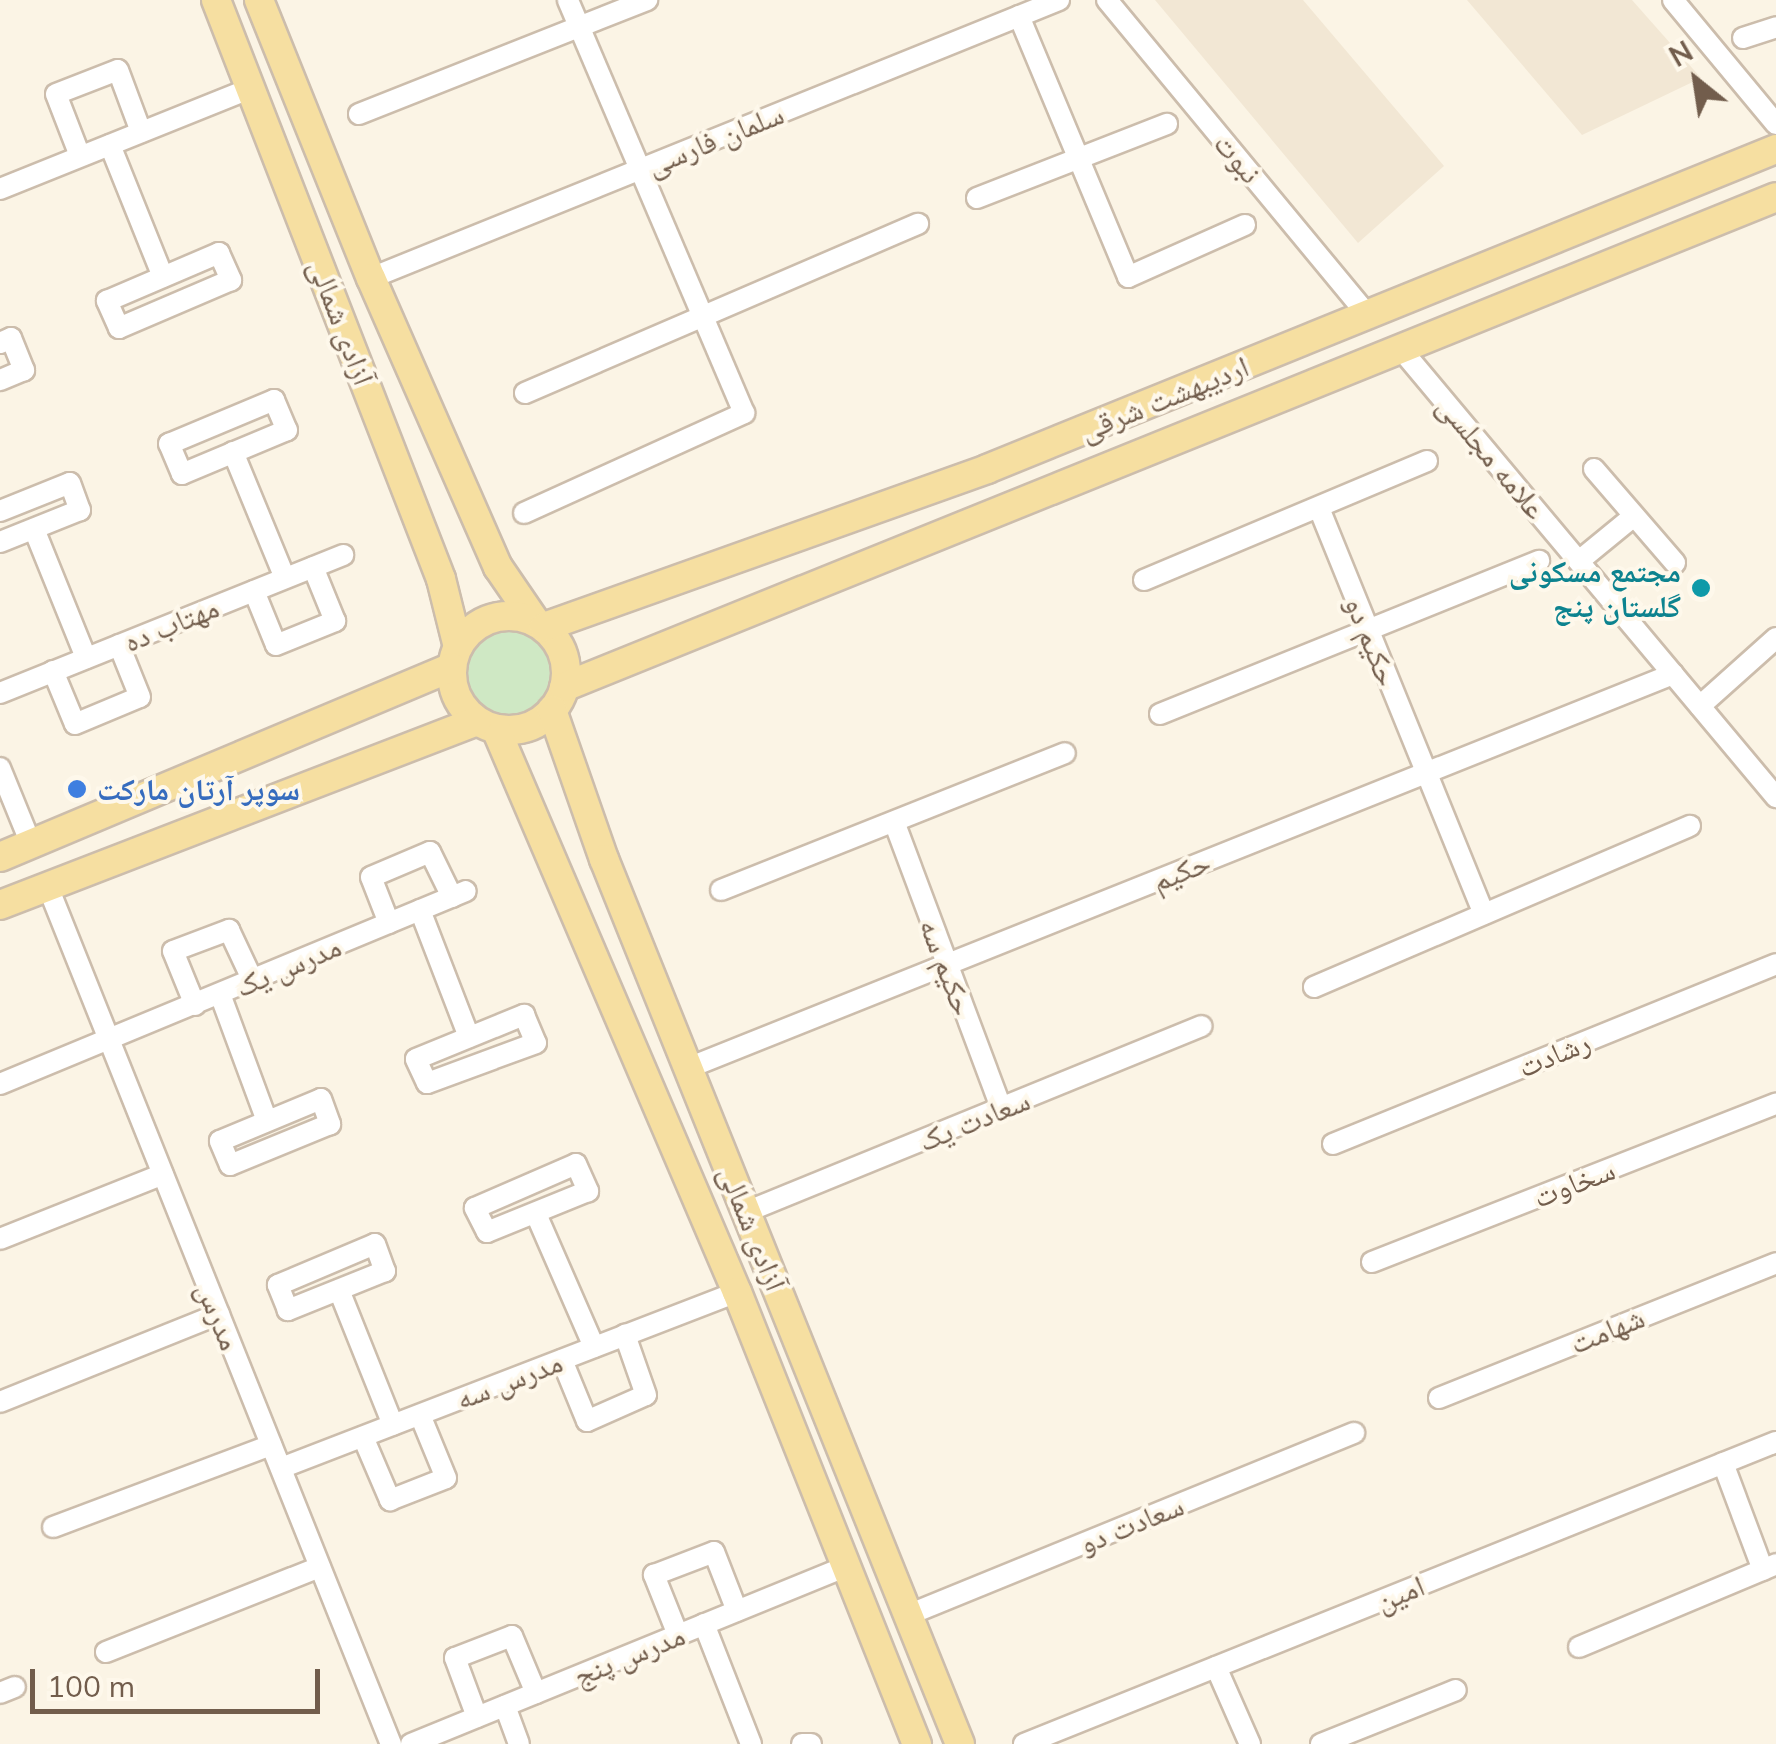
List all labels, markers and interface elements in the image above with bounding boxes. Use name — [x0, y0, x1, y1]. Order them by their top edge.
north arrow — [1646, 30, 1746, 130]
text: N — [1663, 33, 1699, 74]
street label: سلمان فارسی — [641, 95, 789, 183]
street label: نبوت — [1207, 126, 1269, 190]
street label: آزادی شمالی — [302, 254, 382, 390]
street label: اردیبهشت شرقی — [1074, 348, 1254, 448]
street label: علامه مجلسی — [1430, 388, 1554, 526]
place label: مجتمع مسکونی گلستان پنج — [1509, 553, 1681, 624]
marker: مجتمع مسکونی گلستان پنج — [1690, 577, 1712, 599]
street label: مهتاب ده — [118, 589, 224, 659]
street label: حکیم دو — [1338, 591, 1406, 691]
place label: سوپر آرتان مارکت — [97, 771, 300, 807]
marker: سوپر آرتان مارکت — [66, 778, 88, 800]
street label: حکیم — [1147, 843, 1215, 899]
street label: حکیم سه — [912, 914, 982, 1020]
street label: مدرس یک — [230, 928, 346, 1004]
street label: رشادت — [1513, 1023, 1595, 1085]
street label: سعادت یک — [913, 1081, 1035, 1159]
street label: سخاوت — [1528, 1151, 1620, 1215]
street label: آزادی شمالی — [712, 1160, 794, 1296]
street label: مدرس — [189, 1277, 249, 1355]
street label: شهامت — [1565, 1299, 1649, 1361]
street label: مدرس سه — [451, 1343, 567, 1417]
street label: سعادت دو — [1073, 1487, 1189, 1561]
street label: امین — [1370, 1567, 1430, 1619]
street label: مدرس پنج — [568, 1616, 690, 1694]
scale bar — [35, 1649, 325, 1711]
text: 100 m — [47, 1667, 135, 1705]

